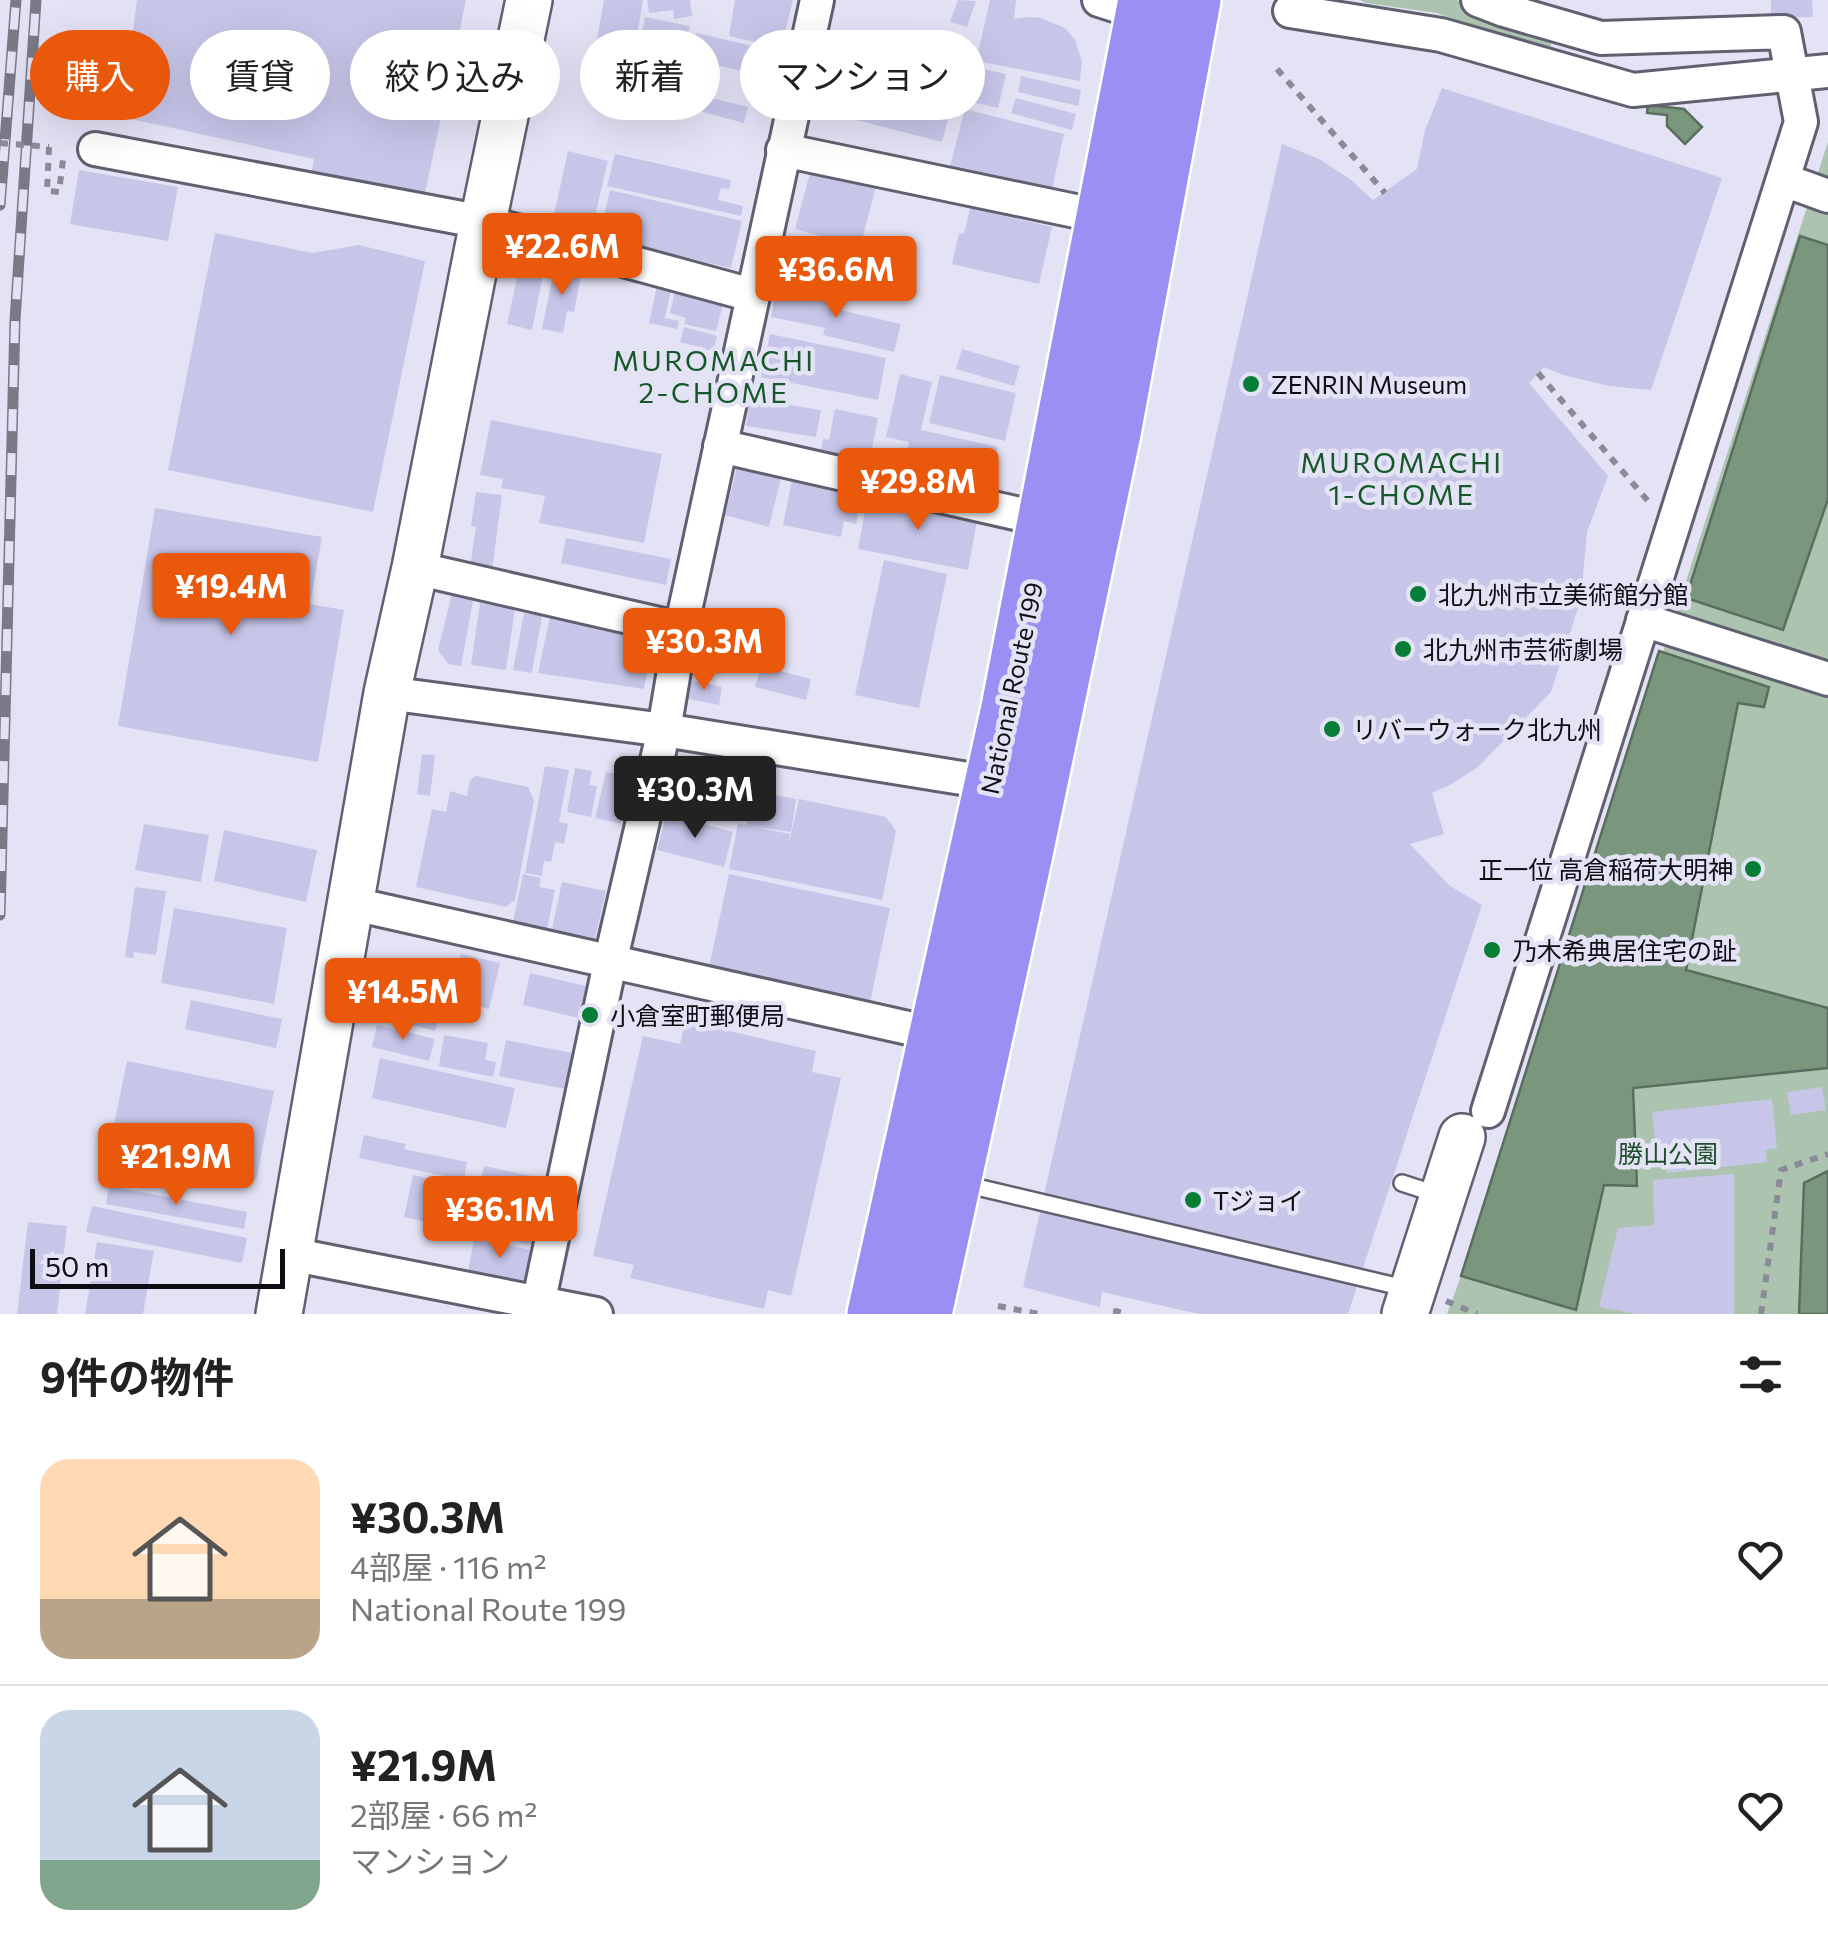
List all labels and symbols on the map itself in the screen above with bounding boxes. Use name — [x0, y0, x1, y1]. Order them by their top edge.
pin: ¥22.6M — [481, 213, 643, 298]
pin: ¥36.6M — [755, 236, 917, 321]
district label: MUROMACHI 2-CHOME — [612, 343, 816, 409]
place label: ZENRIN Museum — [1271, 369, 1467, 399]
marker: ZENRIN Museum — [1240, 373, 1262, 395]
district label: MUROMACHI 1-CHOME — [1300, 445, 1504, 511]
pin: ¥29.8M — [837, 448, 999, 533]
pin: ¥19.4M — [150, 553, 312, 638]
street label: National Route 199 — [974, 579, 1048, 797]
place label: 北九州市立美術館分館 — [1438, 579, 1688, 609]
marker: 北九州市立美術館分館 — [1407, 583, 1429, 605]
pin: ¥30.3M — [623, 608, 785, 693]
place label: 北九州市芸術劇場 — [1423, 634, 1623, 664]
marker: 北九州市芸術劇場 — [1392, 638, 1414, 660]
place label: リバーウォーク北九州 — [1352, 714, 1602, 744]
marker: リバーウォーク北九州 — [1321, 718, 1343, 740]
pin: ¥30.3M — [614, 756, 776, 841]
place label: 正一位 高倉稲荷大明神 — [1478, 854, 1733, 884]
marker: 正一位 高倉稲荷大明神 — [1742, 858, 1764, 880]
place label: 乃木希典居住宅の趾 — [1512, 935, 1737, 965]
marker: 乃木希典居住宅の趾 — [1481, 939, 1503, 961]
pin: ¥14.5M — [322, 958, 484, 1043]
place label: 小倉室町郵便局 — [610, 1000, 785, 1030]
marker: 小倉室町郵便局 — [579, 1004, 601, 1026]
pin: ¥21.9M — [95, 1123, 257, 1208]
park label: 勝山公園 — [1618, 1138, 1718, 1168]
pin: ¥36.1M — [419, 1176, 581, 1261]
place label: Tジョイ — [1213, 1185, 1304, 1215]
marker: Tジョイ — [1182, 1189, 1204, 1211]
scale bar — [30, 1244, 285, 1288]

